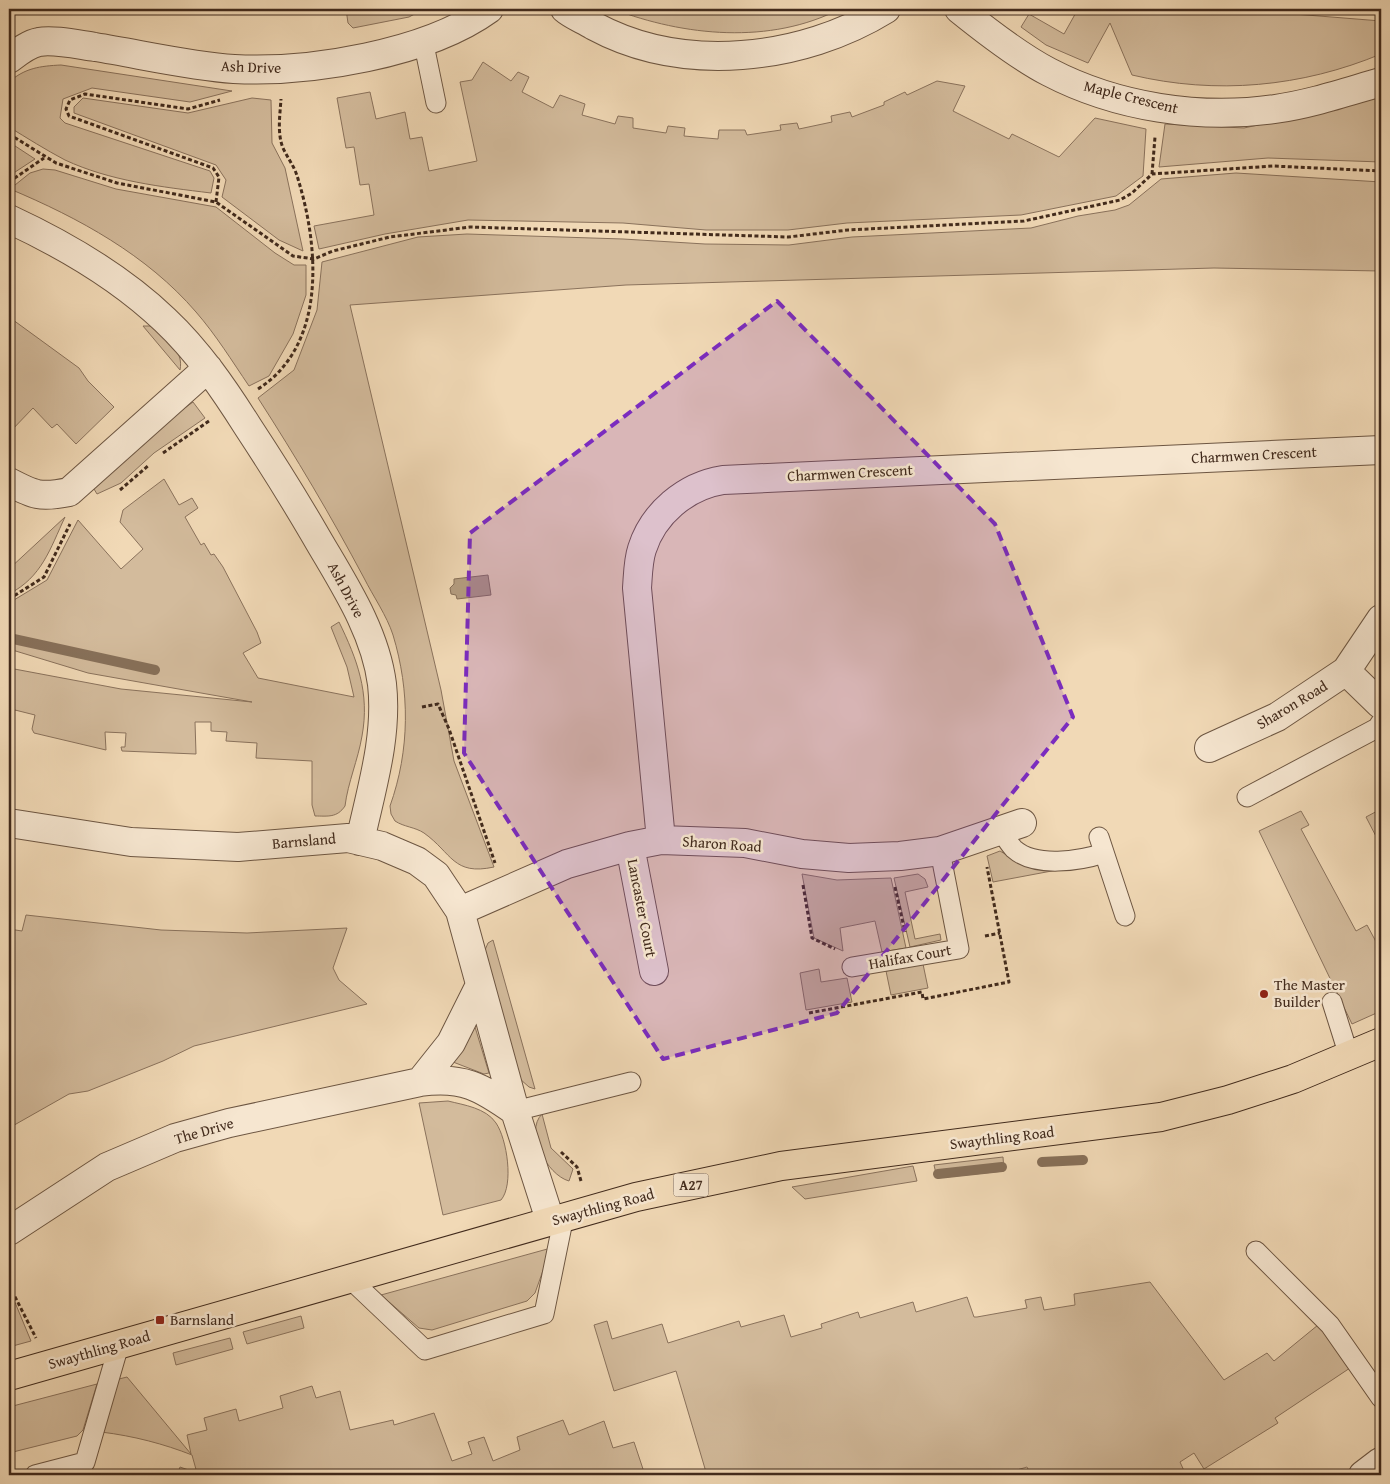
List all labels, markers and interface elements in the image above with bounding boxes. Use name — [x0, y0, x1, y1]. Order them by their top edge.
street label: Ash Drive — [220, 55, 282, 78]
street label: Maple Crescent — [1082, 75, 1181, 119]
street label: Charmwen Crescent — [1191, 441, 1318, 468]
street label: Charmwen Crescent — [787, 459, 914, 486]
street label: Ash Drive — [323, 558, 370, 621]
street label: Sharon Road — [1252, 675, 1331, 734]
street label: Barnsland — [271, 827, 337, 854]
street label: Sharon Road — [682, 830, 762, 857]
street label: Lancaster Court — [623, 857, 662, 960]
street label: Halifax Court — [867, 939, 954, 974]
place label: The Master Builder — [1274, 974, 1345, 1012]
marker: The Master Builder — [1258, 988, 1270, 1000]
street label: The Drive — [172, 1112, 236, 1149]
street label: Swaythling Road — [949, 1121, 1055, 1154]
road number: A27 — [674, 1174, 708, 1196]
street label: Swaythling Road — [549, 1183, 656, 1230]
place label: Barnsland — [170, 1309, 234, 1330]
marker: Barnsland — [154, 1314, 166, 1326]
street label: Swaythling Road — [45, 1325, 152, 1374]

